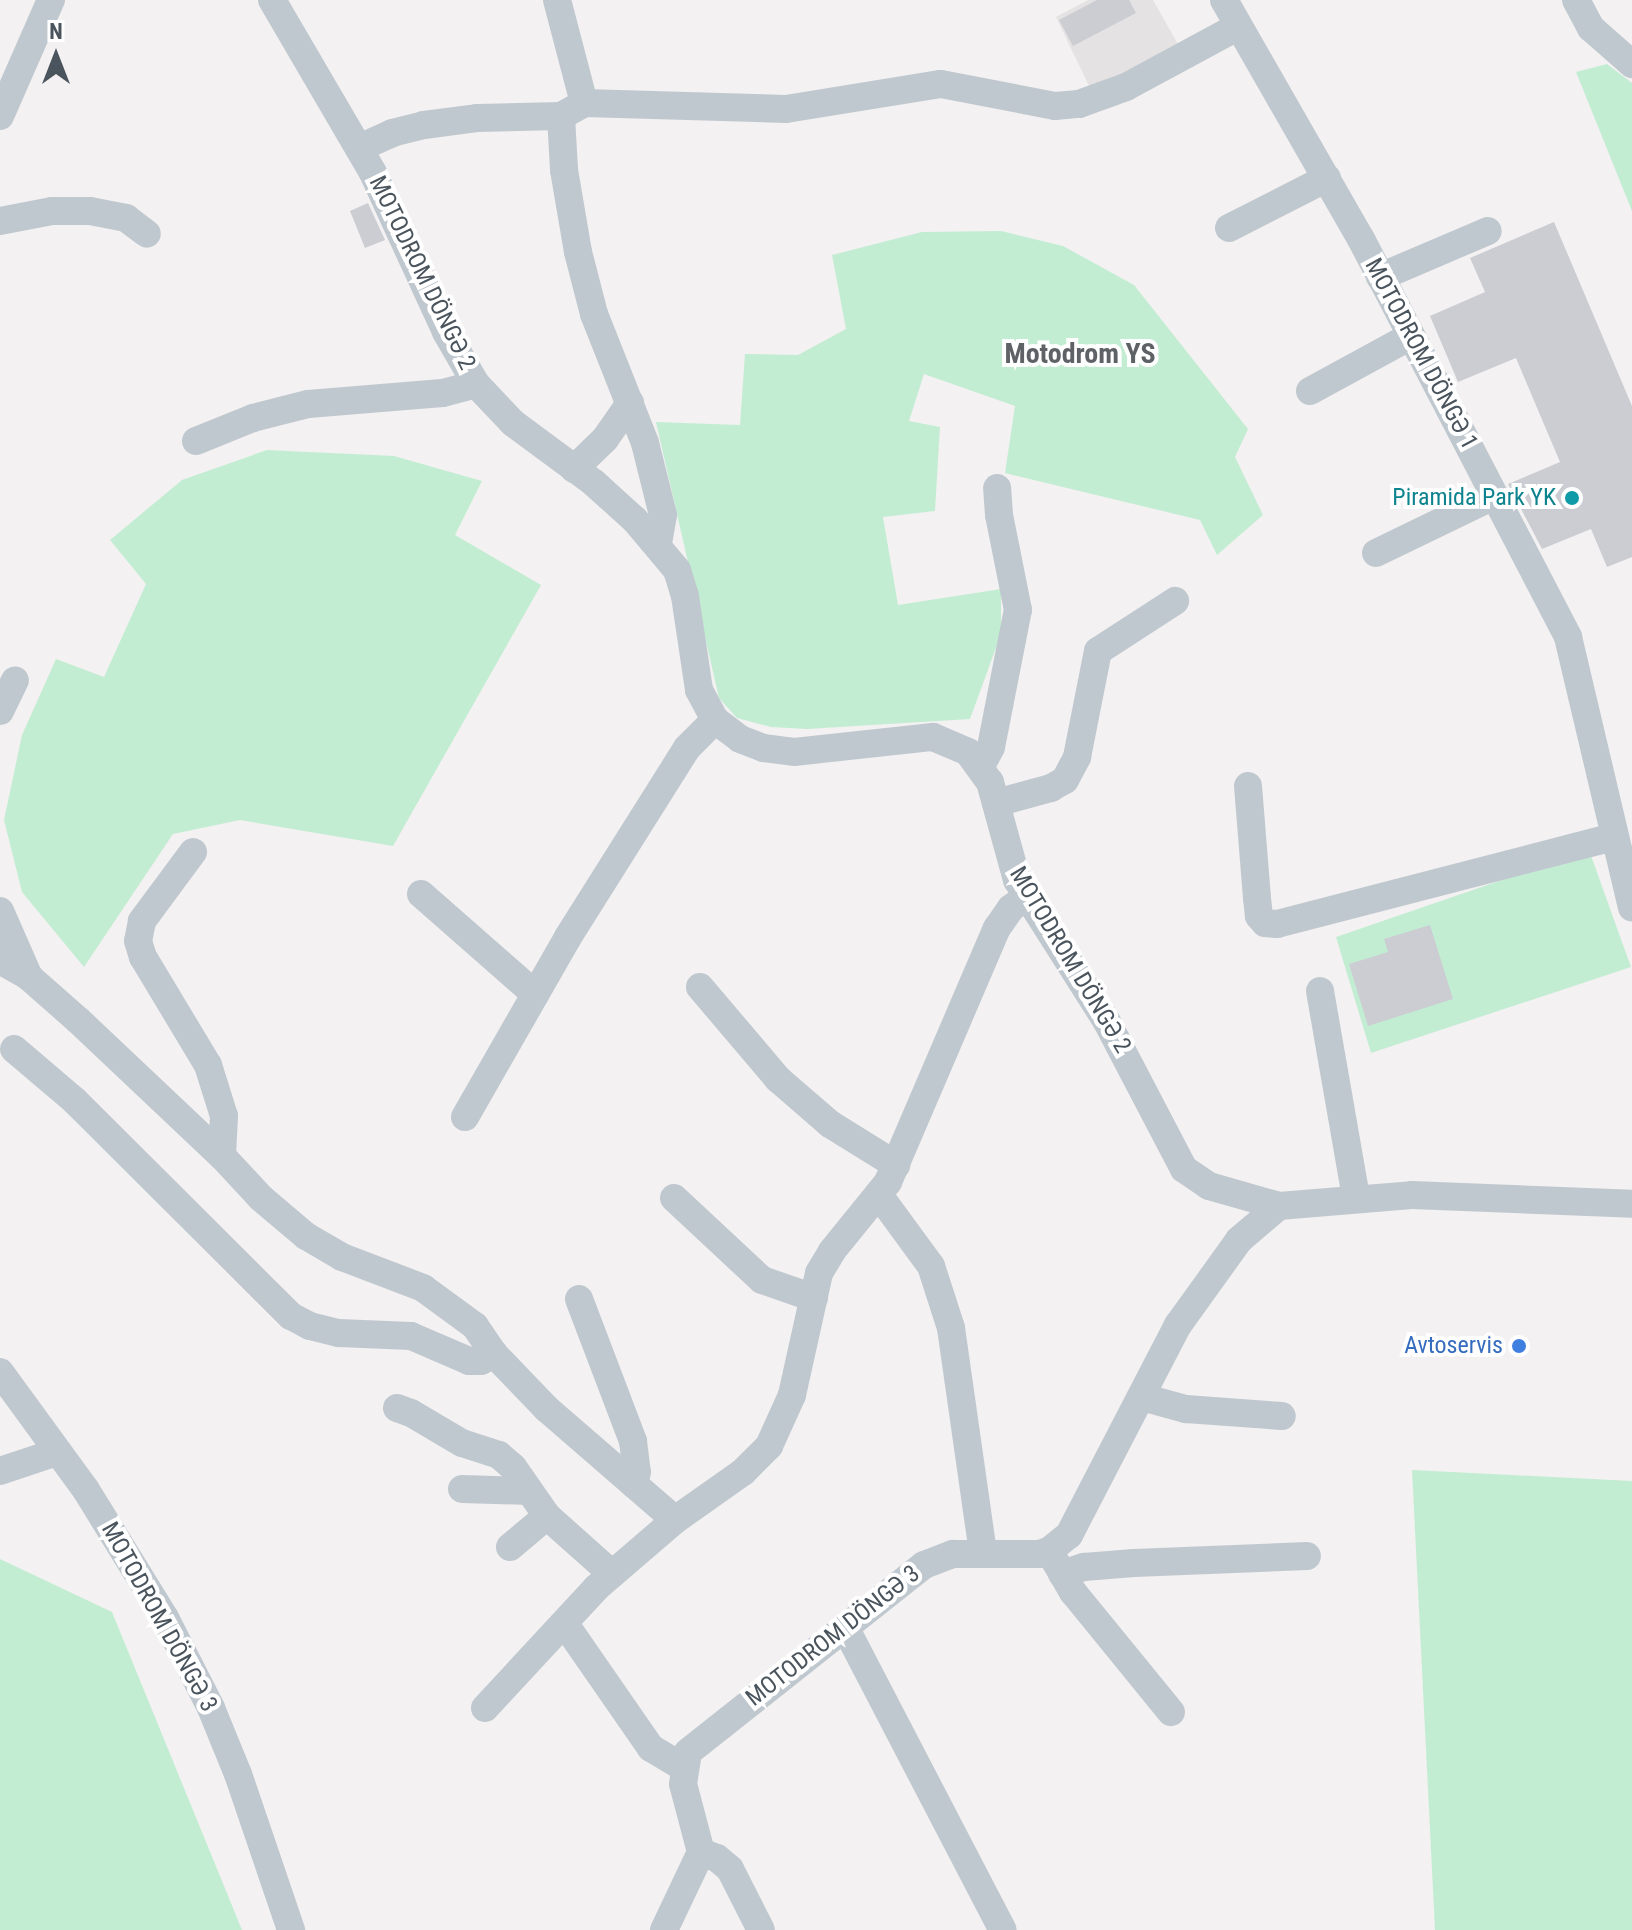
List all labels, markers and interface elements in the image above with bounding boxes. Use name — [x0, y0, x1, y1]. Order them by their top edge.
north arrow — [16, 16, 96, 96]
text: N — [49, 19, 63, 44]
street label: MOTODROM DÖNGƏ 2 — [363, 171, 481, 375]
street label: MOTODROM DÖNGƏ 1 — [1358, 254, 1484, 454]
district label: Motodrom YS — [1004, 337, 1156, 371]
place label: Piramida Park YK — [1392, 484, 1556, 512]
marker: Piramida Park YK — [1563, 489, 1581, 507]
street label: MOTODROM DÖNGƏ 2 — [1003, 862, 1137, 1058]
place label: Avtoservis — [1404, 1332, 1503, 1360]
marker: Avtoservis — [1510, 1337, 1528, 1355]
street label: MOTODROM DÖNGƏ 3 — [95, 1517, 223, 1717]
street label: MOTODROM DÖNGƏ 3 — [741, 1559, 925, 1713]

